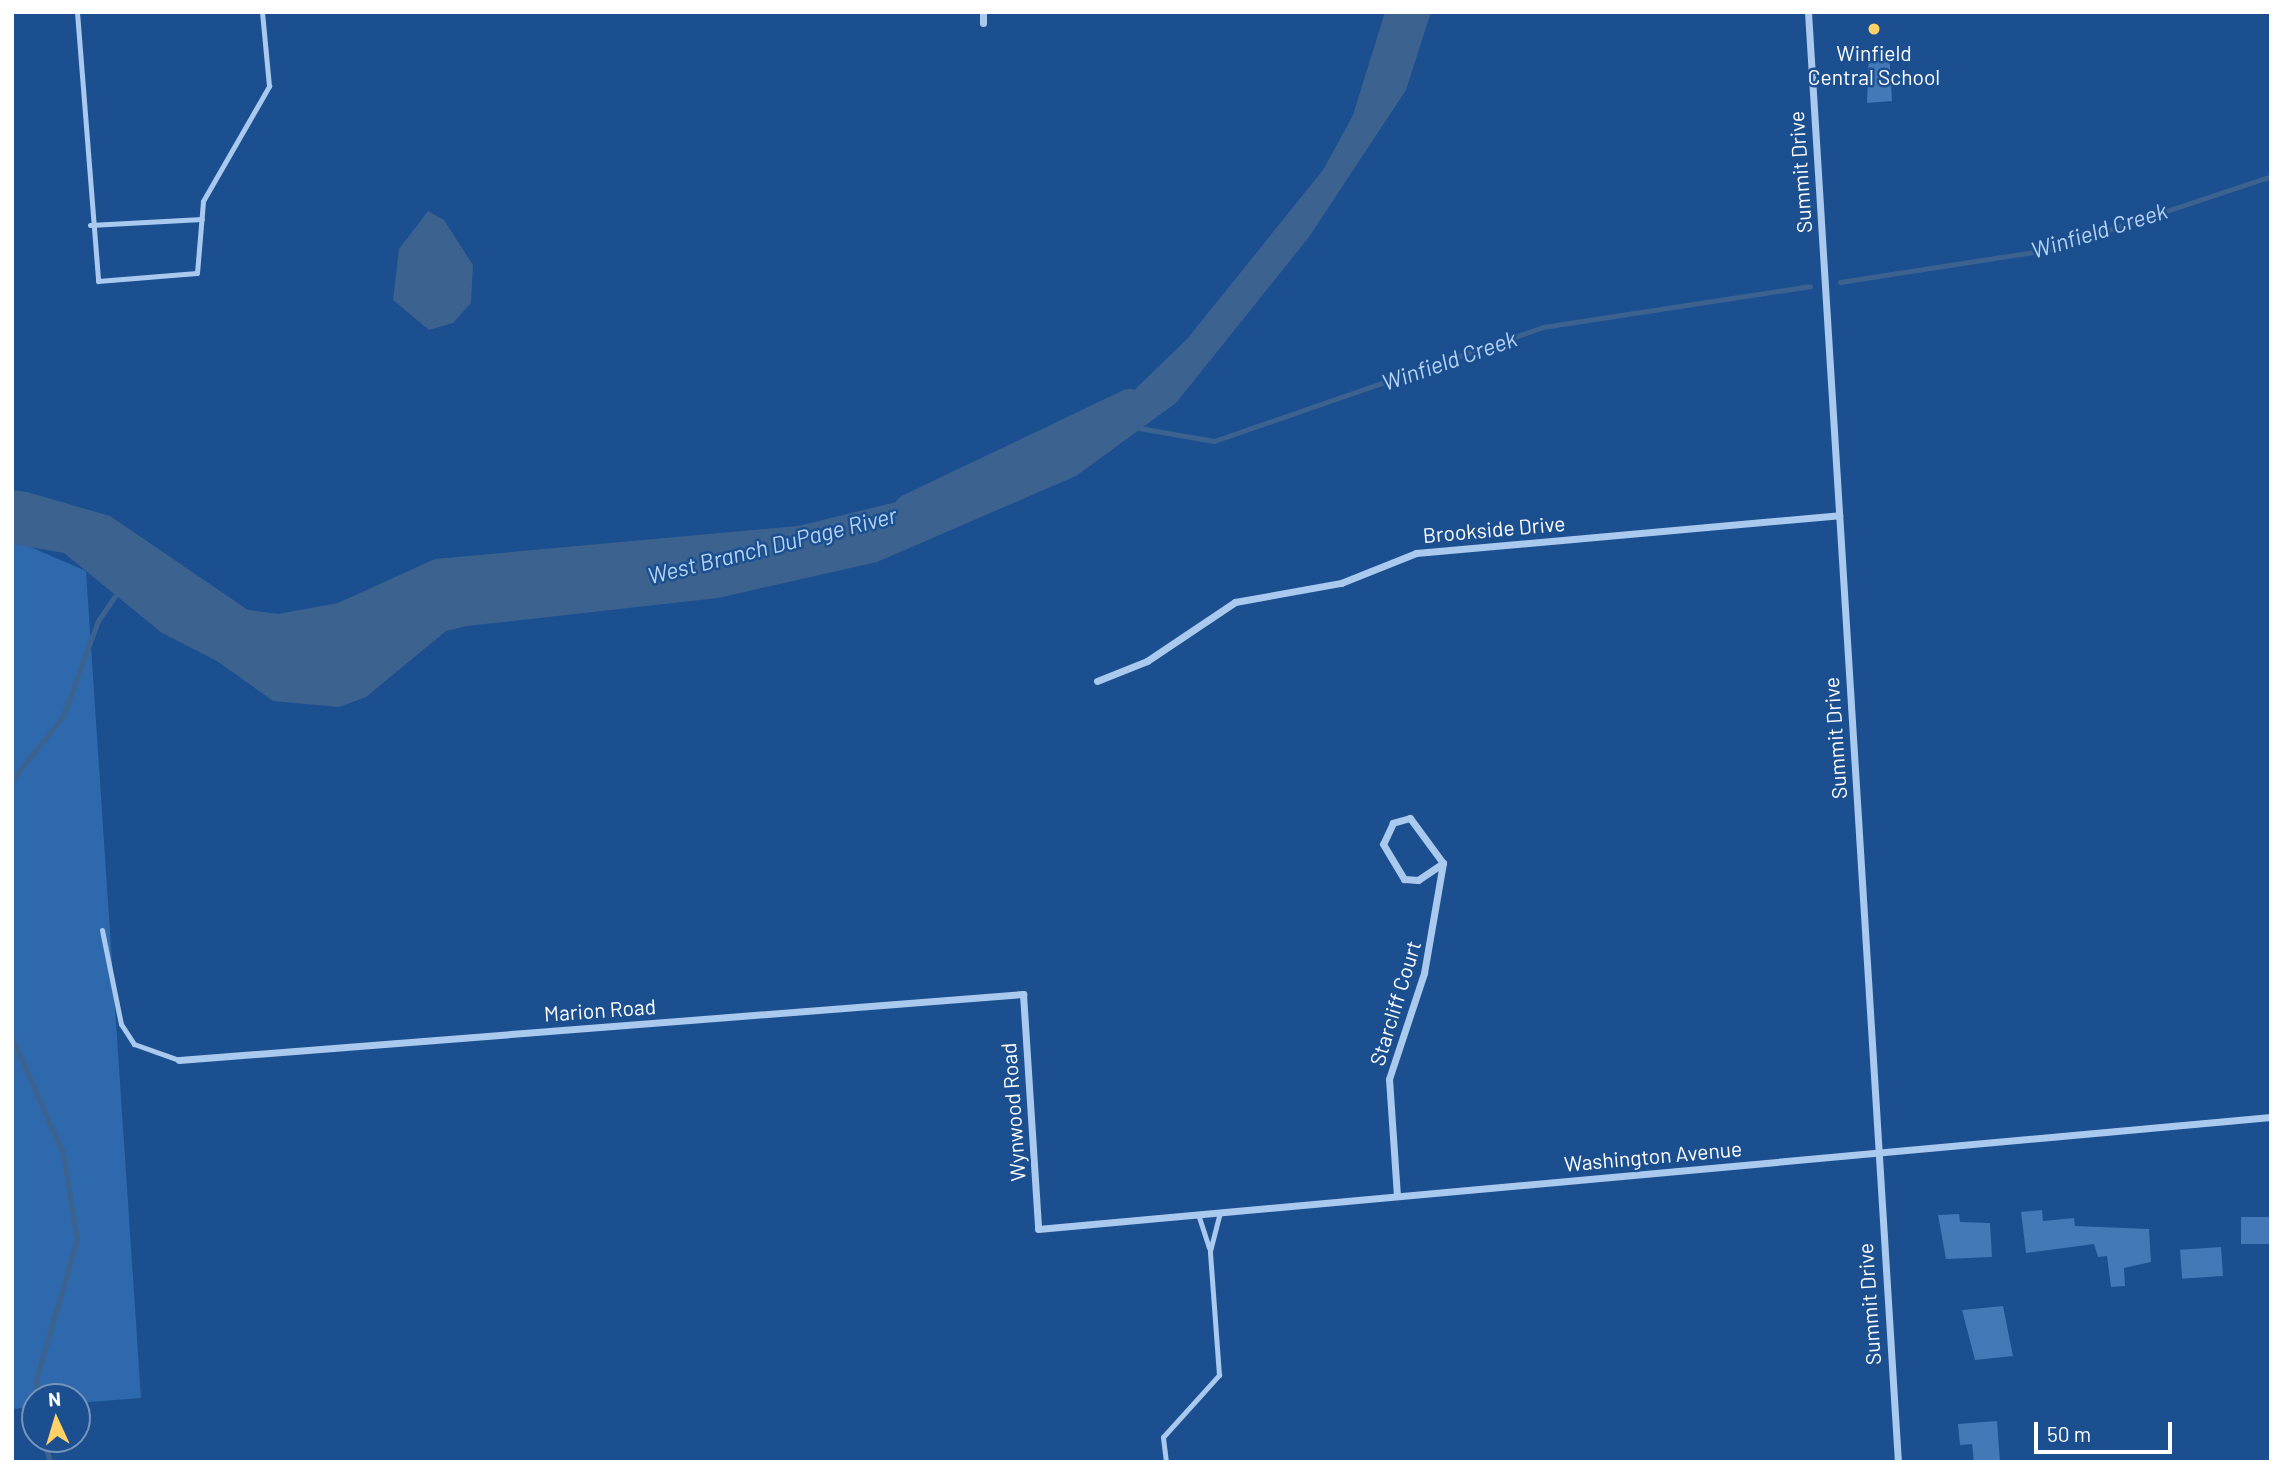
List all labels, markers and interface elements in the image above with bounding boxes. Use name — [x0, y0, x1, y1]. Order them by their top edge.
marker: Winfield Central School — [1866, 21, 1882, 37]
place label: Winfield Central School — [1808, 40, 1940, 90]
street label: Summit Drive — [1783, 110, 1817, 234]
water label: Winfield Creek — [2027, 196, 2171, 264]
water label: Winfield Creek — [1378, 324, 1520, 396]
water label: West Branch DuPage River — [645, 501, 899, 589]
street label: Brookside Drive — [1422, 510, 1566, 548]
street label: Summit Drive — [1818, 676, 1852, 800]
street label: Starcliff Court — [1364, 937, 1426, 1069]
street label: Marion Road — [543, 994, 657, 1026]
street label: Wynwood Road — [996, 1042, 1030, 1182]
street label: Washington Avenue — [1563, 1136, 1743, 1176]
street label: Summit Drive — [1852, 1242, 1886, 1366]
north arrow — [21, 1383, 91, 1453]
text: N — [48, 1387, 62, 1410]
scale bar — [2038, 1408, 2176, 1452]
text: 50 m — [2047, 1421, 2091, 1446]

